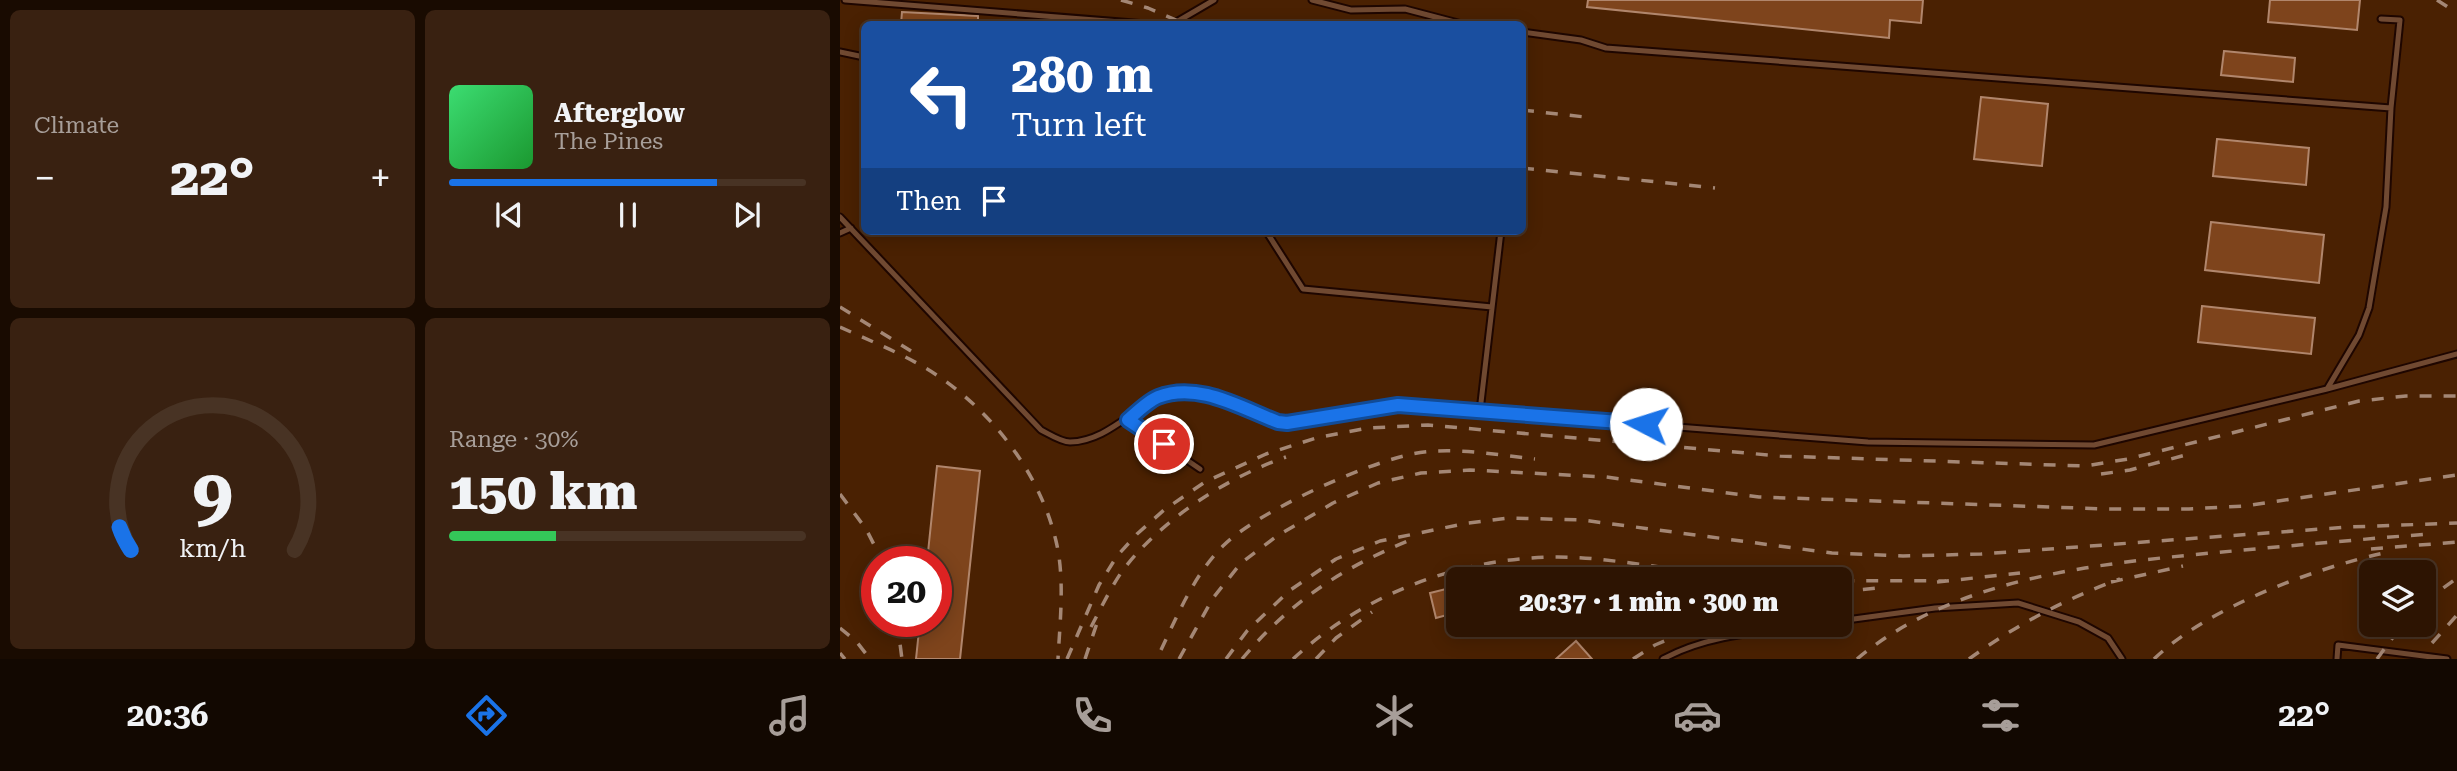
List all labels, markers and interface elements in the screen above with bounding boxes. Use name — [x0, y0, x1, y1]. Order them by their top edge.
text: 280 m — [1011, 47, 1153, 104]
icon: left — [896, 49, 987, 140]
text: Afterglow — [554, 98, 685, 128]
text: Turn left — [1011, 106, 1146, 144]
text: Climate — [34, 112, 119, 139]
text: The Pines — [554, 128, 663, 155]
text: 22° — [170, 147, 255, 208]
text: − — [34, 156, 55, 200]
text: + — [370, 156, 391, 200]
icon: arrive — [975, 182, 1013, 220]
text: Then — [896, 186, 961, 216]
icon: previous — [490, 196, 528, 234]
icon: pause — [609, 196, 647, 234]
icon: next — [728, 196, 766, 234]
position arrow — [1609, 387, 1683, 461]
pin — [1134, 414, 1194, 474]
icon: arrive — [1145, 425, 1183, 463]
text: Range · 30% — [449, 426, 578, 453]
text: 9 — [192, 453, 233, 538]
text: 150 km — [449, 461, 637, 522]
text: km/h — [179, 533, 246, 562]
speed limit sign: 20 — [861, 546, 952, 637]
map controls — [2359, 560, 2436, 637]
button: layers — [2359, 560, 2436, 637]
text: 20:37 · 1 min · 300 m — [1519, 587, 1779, 617]
icon: directions — [462, 691, 511, 740]
icon: music — [765, 691, 814, 740]
icon: phone — [1068, 691, 1117, 740]
icon: climate — [1370, 691, 1419, 740]
icon: car — [1673, 691, 1722, 740]
icon: filters — [1976, 691, 2025, 740]
text: 20:36 — [127, 696, 209, 734]
text: 22° — [2278, 696, 2330, 734]

